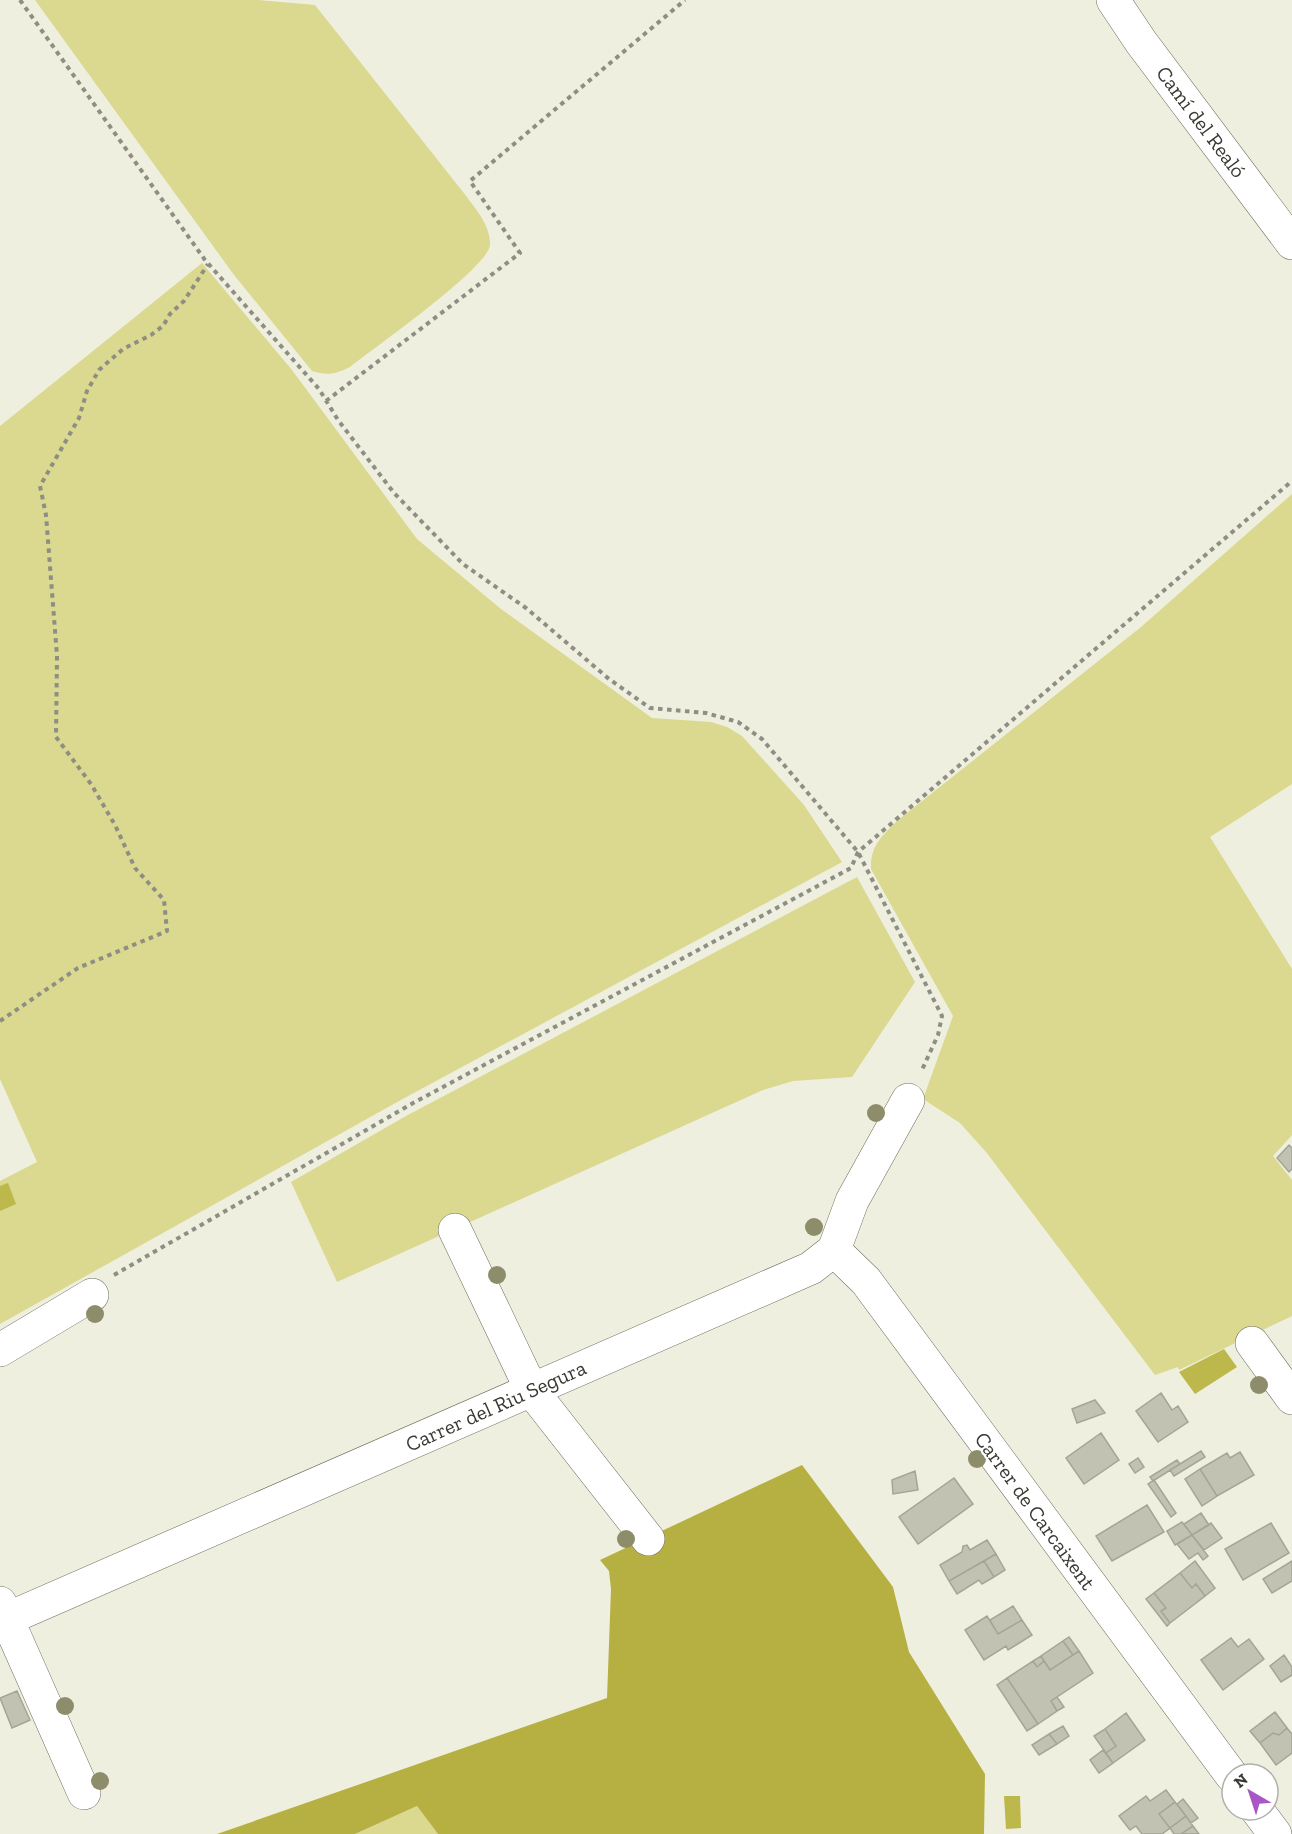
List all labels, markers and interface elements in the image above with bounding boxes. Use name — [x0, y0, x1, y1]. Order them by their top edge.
street label: Camí del Realó — [1151, 61, 1251, 182]
street label: Carrer del Riu Segura — [402, 1354, 590, 1457]
street label: Carrer de Carcaixent — [970, 1427, 1101, 1595]
north arrow — [1220, 1762, 1280, 1822]
text: N — [1230, 1770, 1252, 1792]

